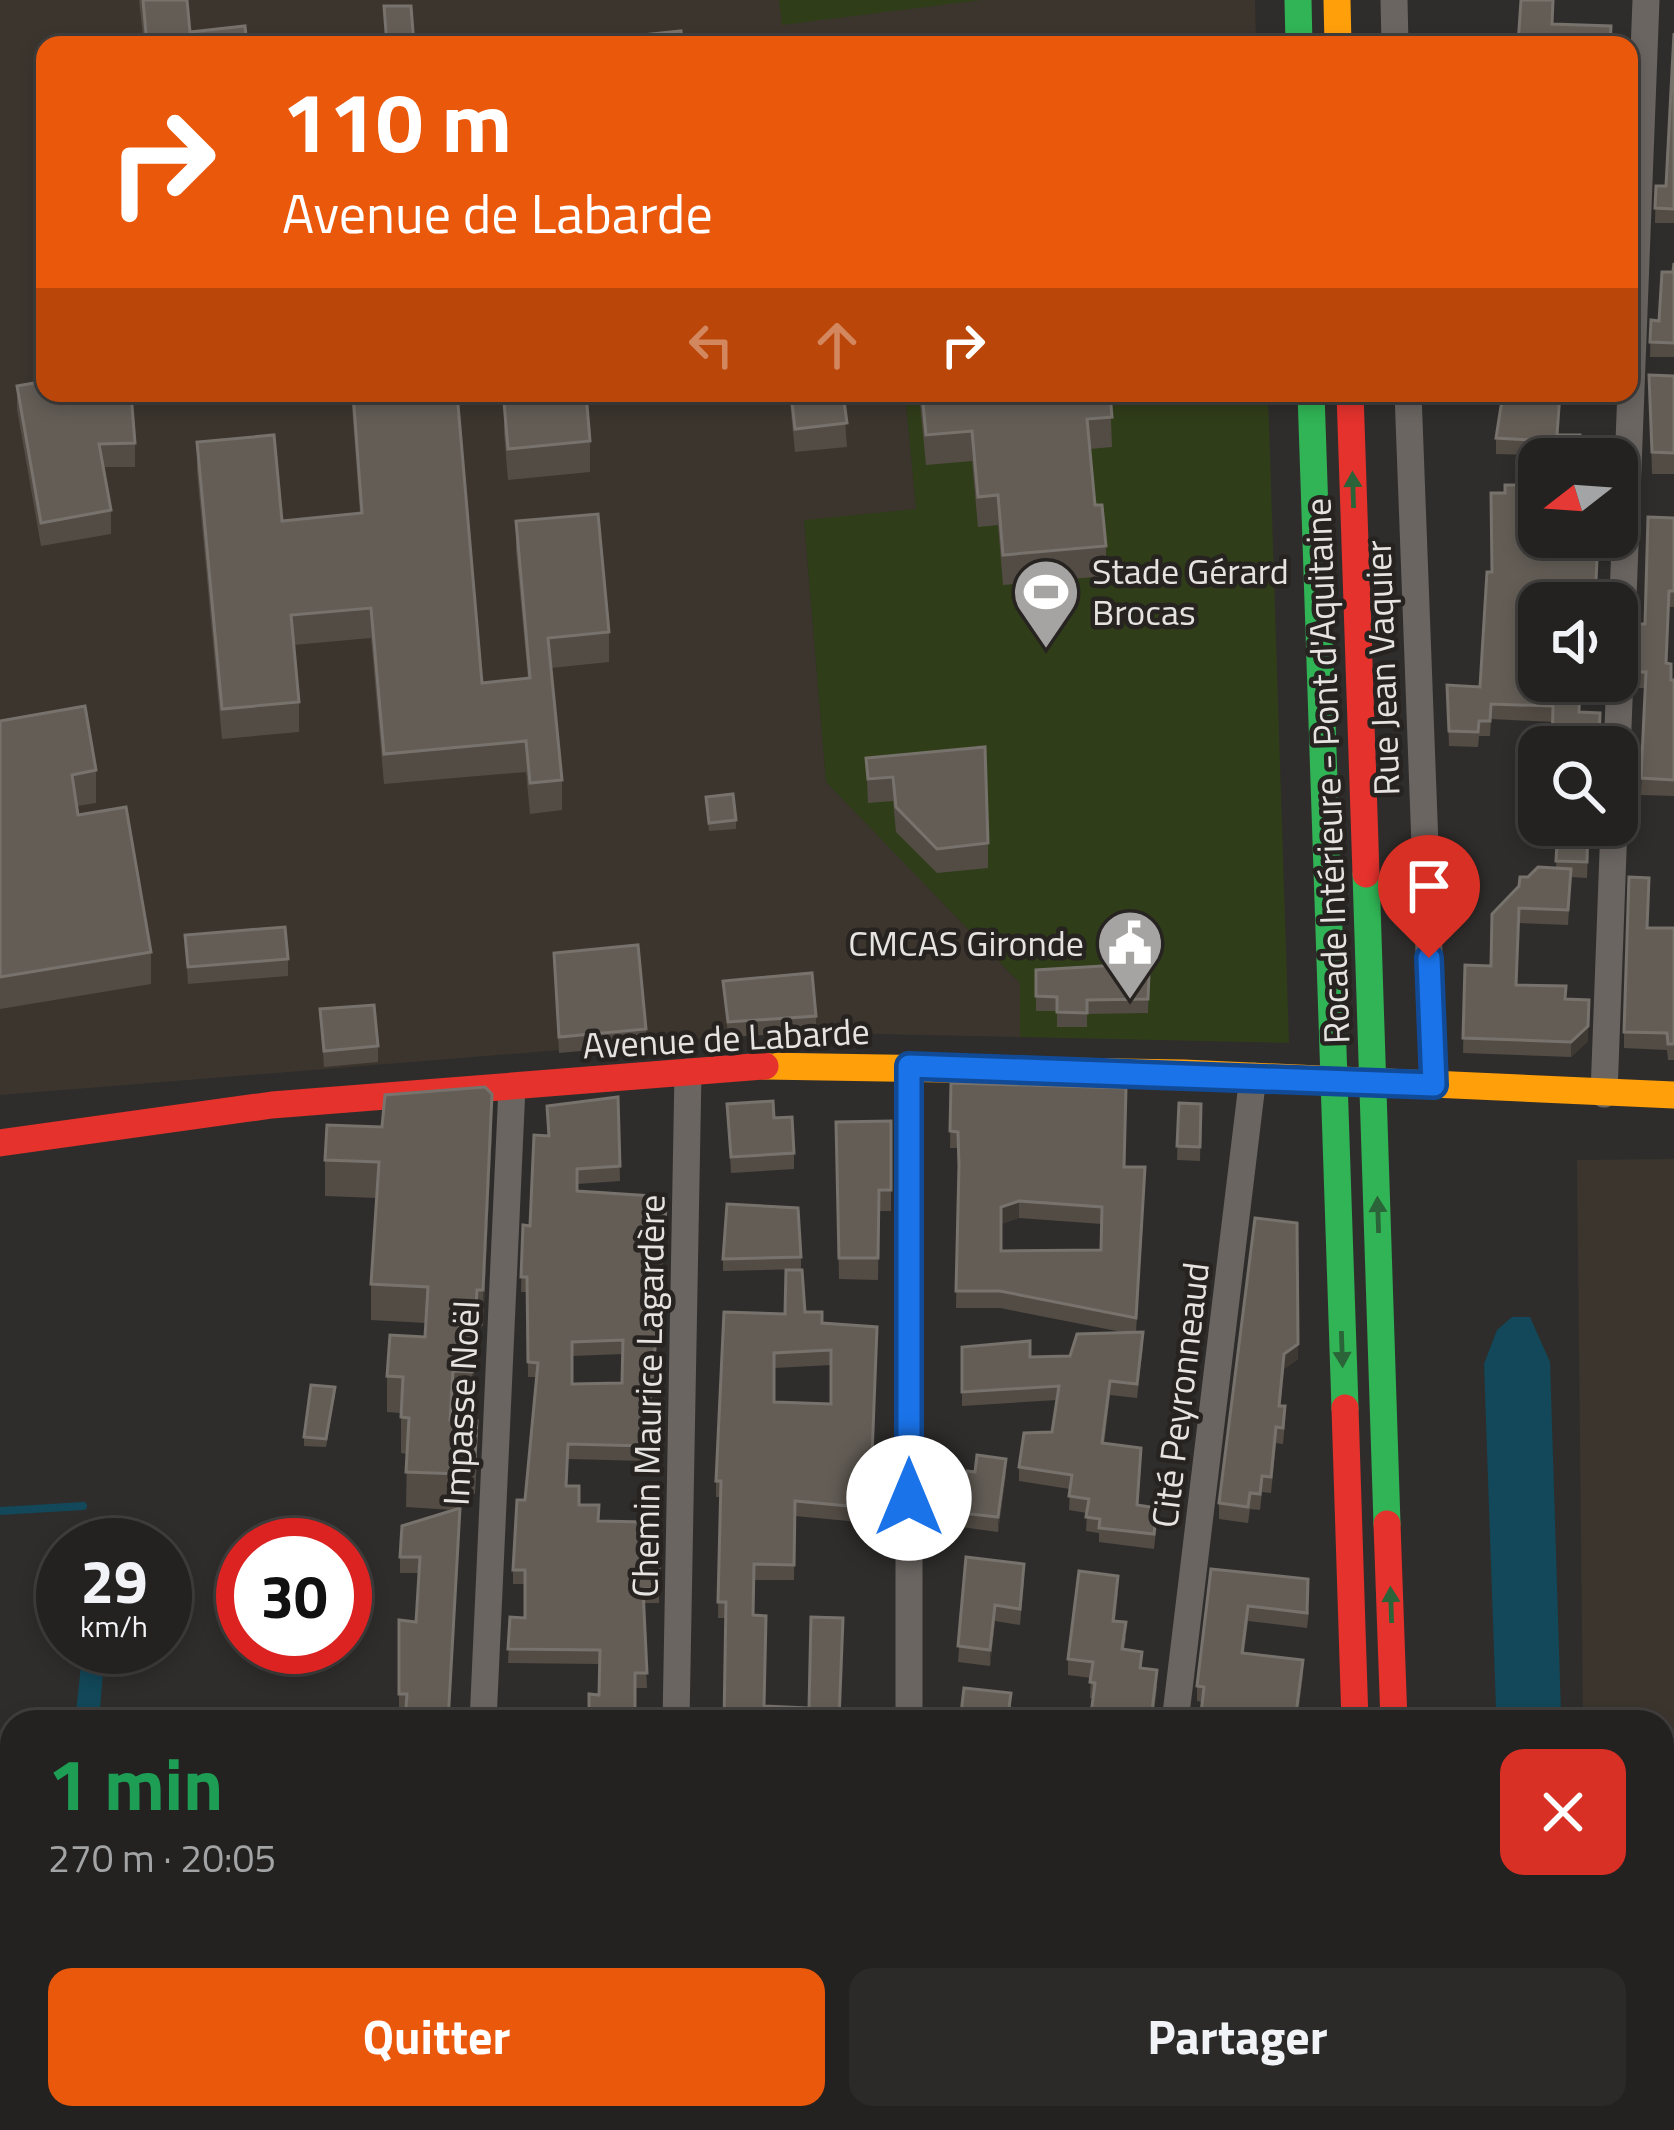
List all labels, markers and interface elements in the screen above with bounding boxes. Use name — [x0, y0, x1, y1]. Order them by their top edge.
text: 110 m — [282, 57, 512, 185]
icon: right — [84, 84, 240, 240]
text: Avenue de Labarde — [282, 172, 713, 254]
icon: left — [678, 312, 744, 378]
icon: ahead — [804, 312, 870, 378]
icon: right — [930, 312, 996, 378]
north arrow — [1518, 438, 1638, 558]
map controls — [1518, 438, 1638, 846]
one-way arrow — [1344, 470, 1363, 508]
street label: Rocade Intérieure - Pont d'Aquitaine — [1289, 497, 1364, 1045]
street label: Rue Jean Vaquier — [1350, 539, 1413, 797]
place label: Stade Gérard Brocas — [1092, 543, 1289, 639]
sports icon: Stade Gérard Brocas — [1011, 557, 1081, 651]
button: sound — [1518, 582, 1638, 702]
button: search — [1518, 726, 1638, 846]
pin — [1378, 835, 1480, 958]
icon: arrive — [1396, 853, 1462, 919]
public building icon: CMCAS Gironde — [1095, 908, 1165, 1002]
place label: CMCAS Gironde — [848, 915, 1084, 970]
street label: Avenue de Labarde — [581, 1003, 871, 1072]
street label: Chemin Maurice Lagardère — [616, 1194, 679, 1598]
one-way arrow — [1368, 1195, 1387, 1233]
street label: Cité Peyronneaud — [1136, 1259, 1223, 1531]
street label: Impasse Noël — [428, 1299, 493, 1507]
one-way arrow — [1333, 1331, 1352, 1369]
position arrow — [846, 1435, 972, 1561]
speed limit sign: 30 — [216, 1518, 372, 1674]
text: 29 — [80, 1535, 148, 1626]
one-way arrow — [1381, 1585, 1400, 1623]
text: km/h — [80, 1603, 148, 1649]
text: 1 min — [48, 1728, 223, 1838]
button: close — [1500, 1749, 1626, 1875]
text: 270 m · 20:05 — [48, 1828, 276, 1887]
button: Quitter — [48, 1968, 825, 2106]
button: Partager — [849, 1968, 1626, 2106]

